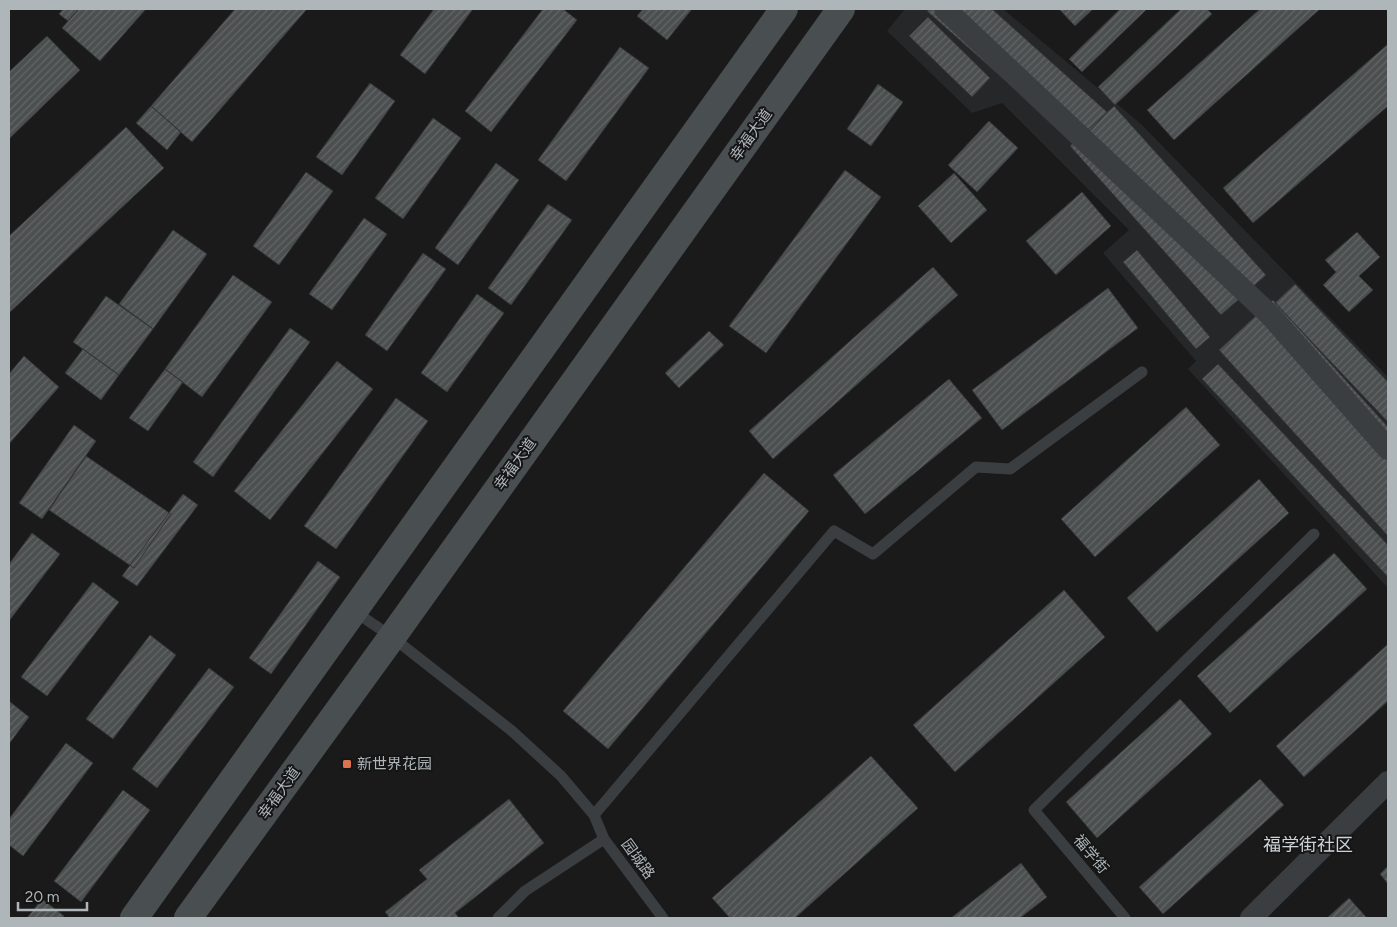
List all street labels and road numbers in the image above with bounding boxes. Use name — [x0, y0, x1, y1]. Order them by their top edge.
street label: 幸福大道 — [726, 105, 776, 165]
street label: 幸福大道 — [490, 434, 540, 494]
street label: 幸福大道 — [254, 763, 304, 823]
street label: 福学街 — [1070, 831, 1112, 877]
street label: 园城路 — [617, 836, 659, 882]

